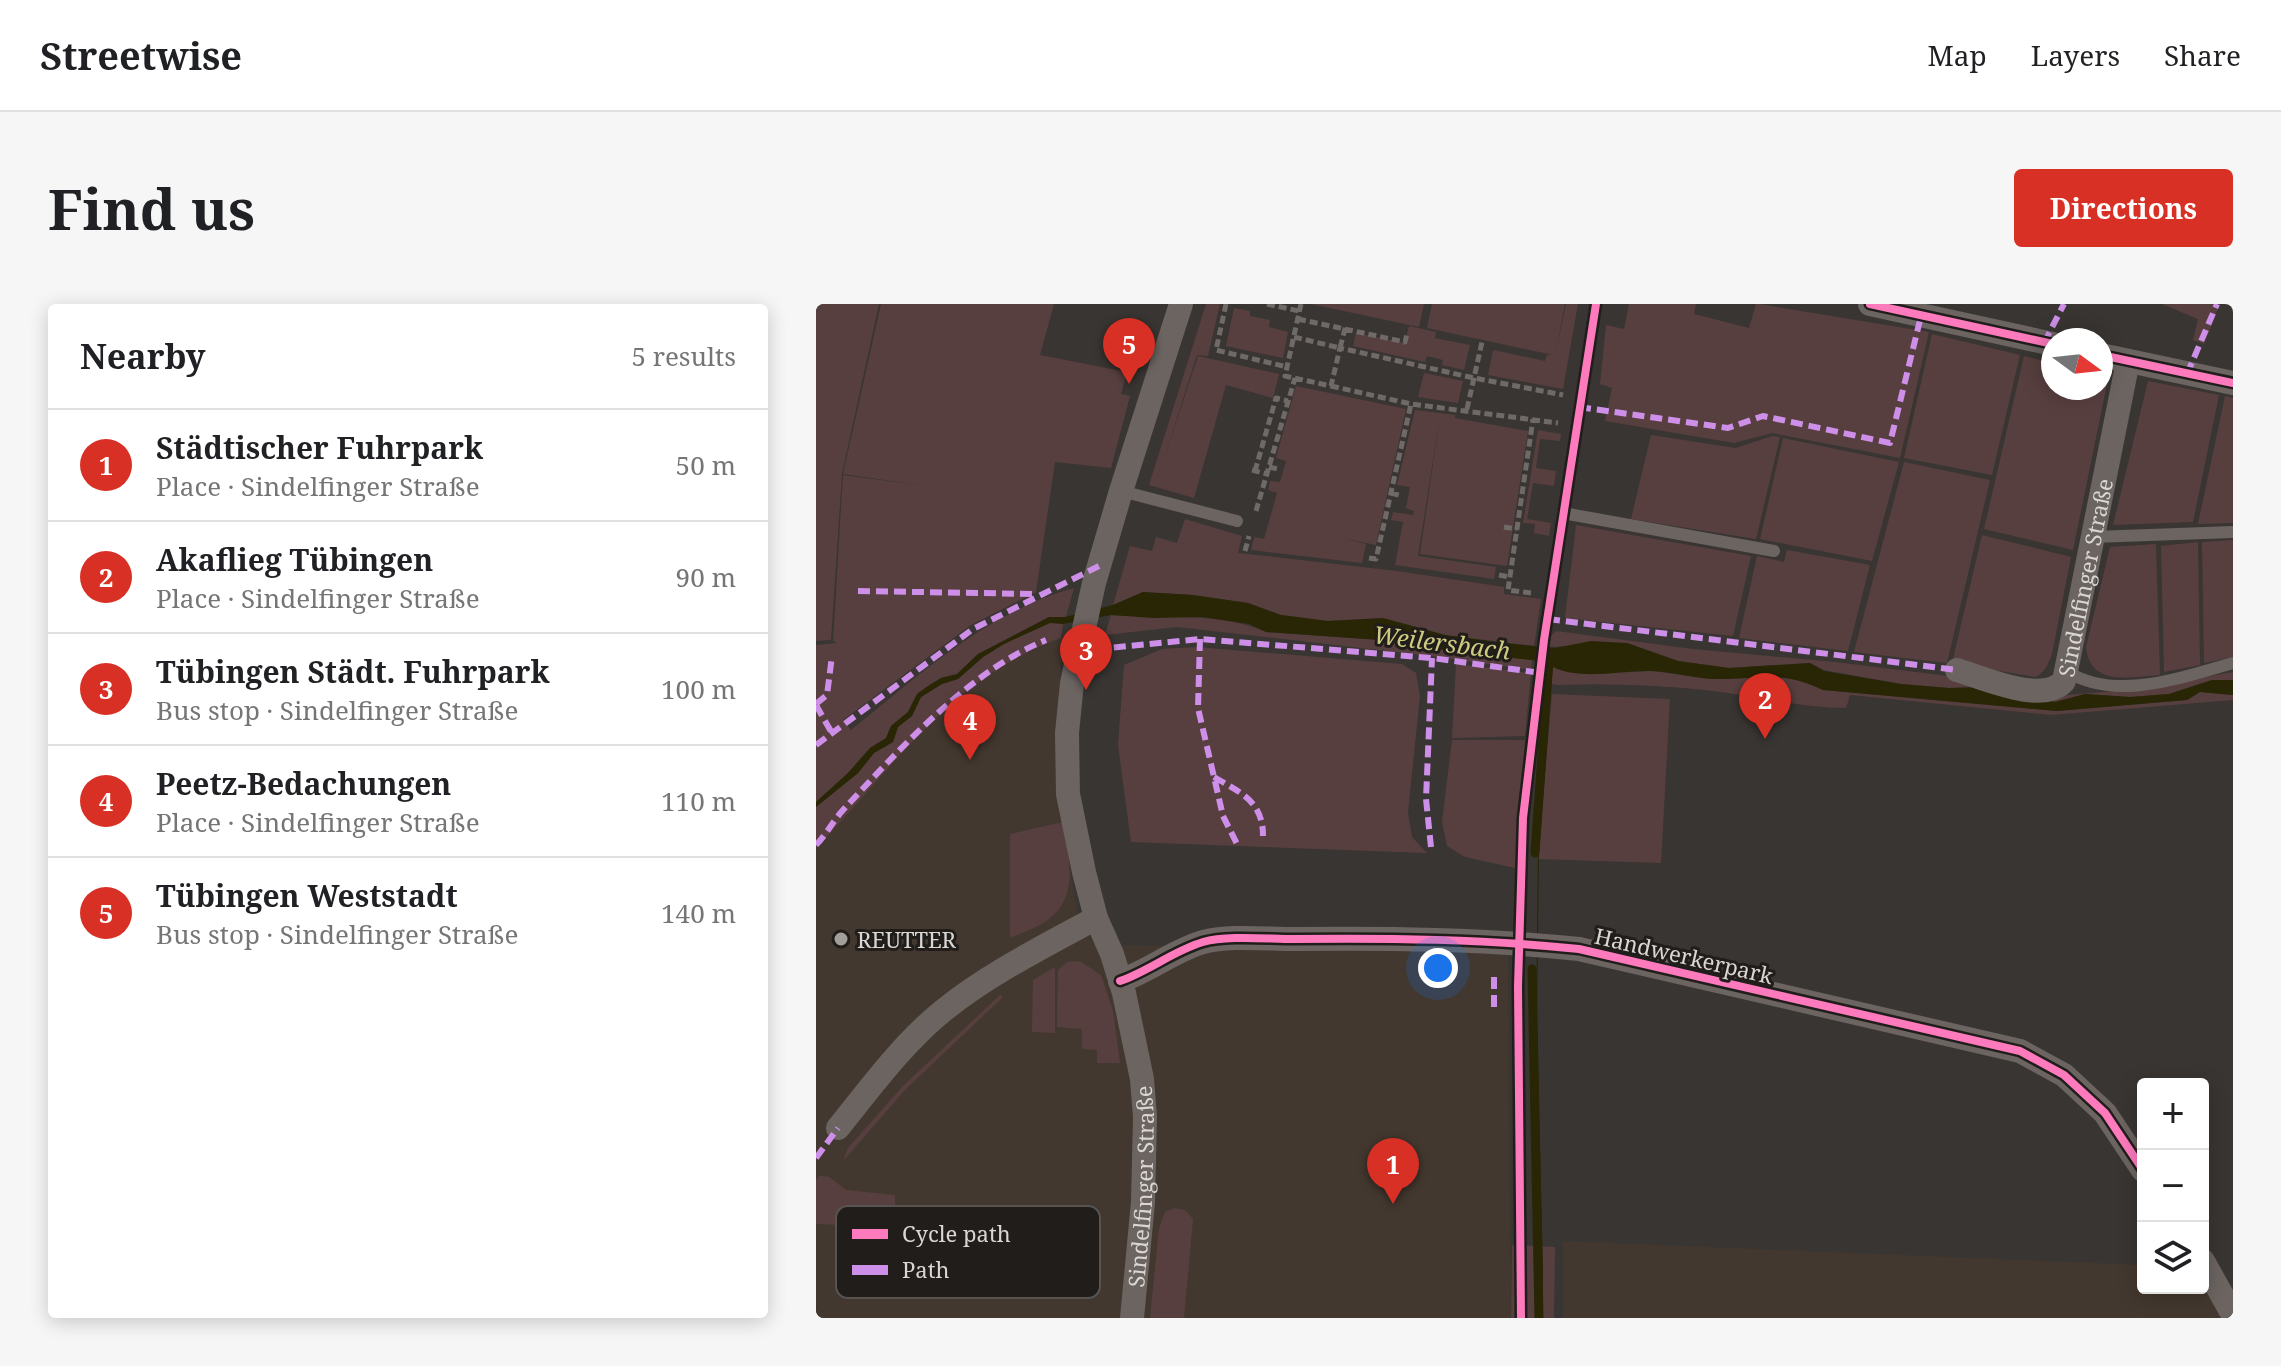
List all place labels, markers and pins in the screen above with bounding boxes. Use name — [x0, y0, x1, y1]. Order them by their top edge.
pin: 5 — [1103, 318, 1155, 384]
pin: 3 — [1060, 624, 1112, 690]
pin: 2 — [1739, 673, 1791, 739]
pin: 4 — [944, 694, 996, 760]
place label: REUTTER — [857, 924, 957, 954]
marker: REUTTER — [832, 930, 850, 948]
pin: 1 — [1367, 1138, 1419, 1204]

